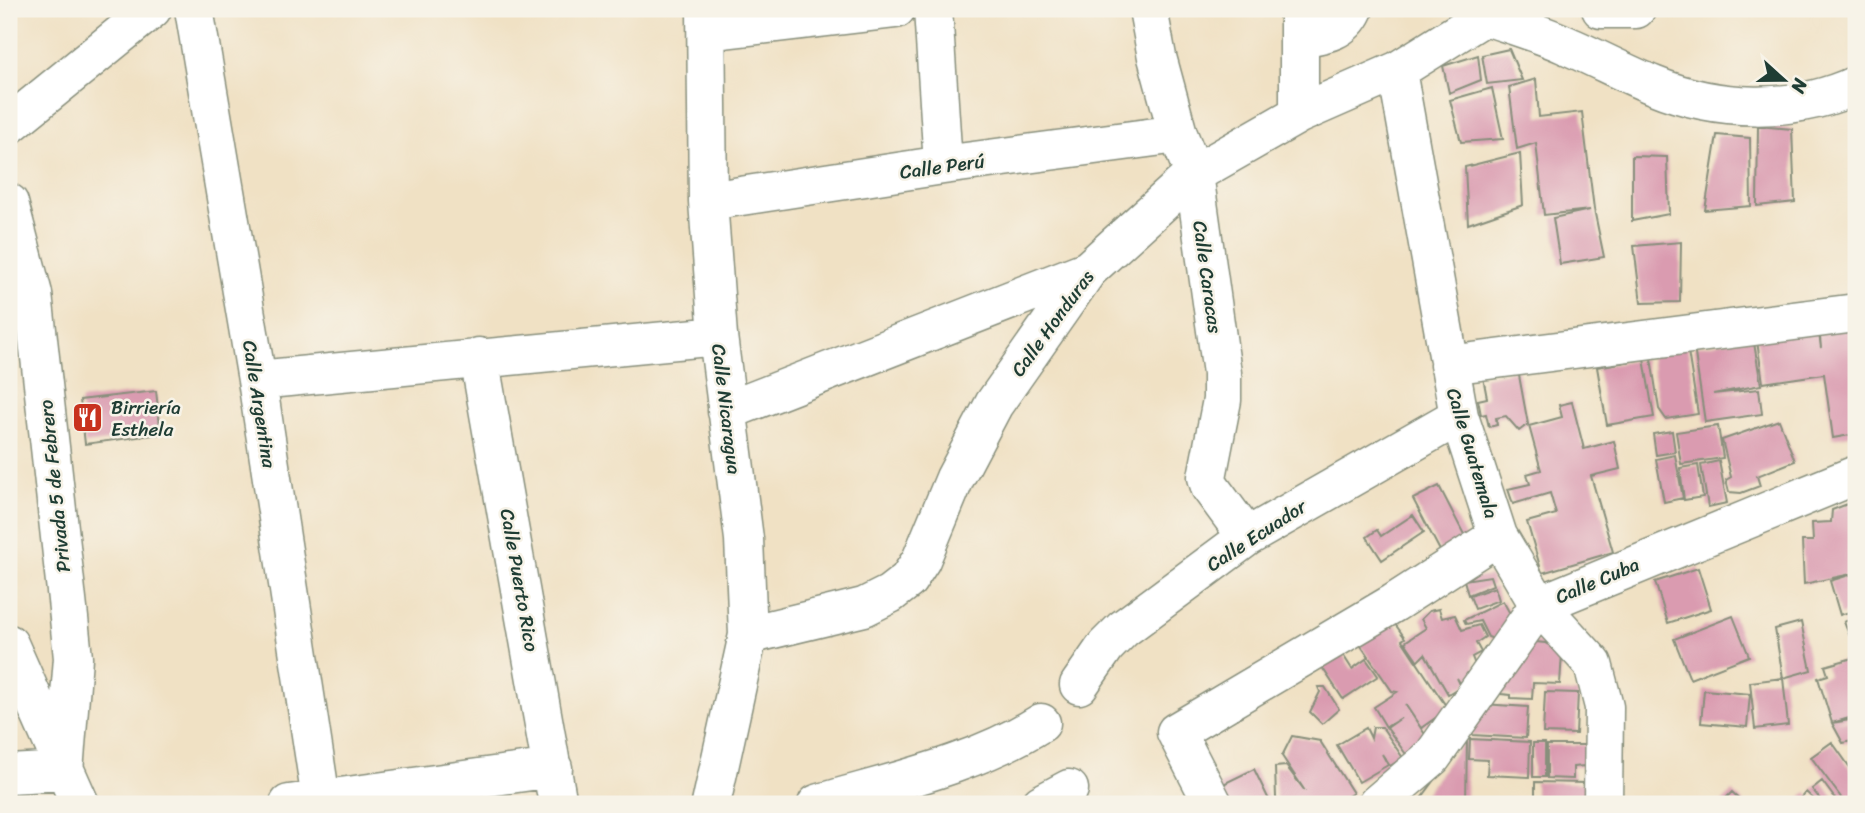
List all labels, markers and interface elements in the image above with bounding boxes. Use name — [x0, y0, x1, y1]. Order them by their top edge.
north arrow — [1750, 46, 1820, 116]
text: N — [1781, 73, 1818, 99]
street label: Calle Perú — [898, 144, 987, 189]
street label: Calle Caracas — [1183, 219, 1232, 336]
street label: Calle Honduras — [1002, 263, 1103, 384]
street label: Calle Argentina — [233, 338, 286, 471]
street label: Calle Nicaragua — [702, 342, 751, 477]
street label: Calle Guatemala — [1437, 384, 1508, 523]
place label: Birriería Esthela — [111, 391, 181, 446]
street label: Privada 5 de Febrero — [29, 398, 80, 574]
restaurant icon: Birriería Esthela — [71, 401, 105, 435]
street label: Calle Ecuador — [1199, 490, 1314, 580]
street label: Calle Puerto Rico — [491, 506, 548, 655]
street label: Calle Cuba — [1550, 548, 1645, 613]

